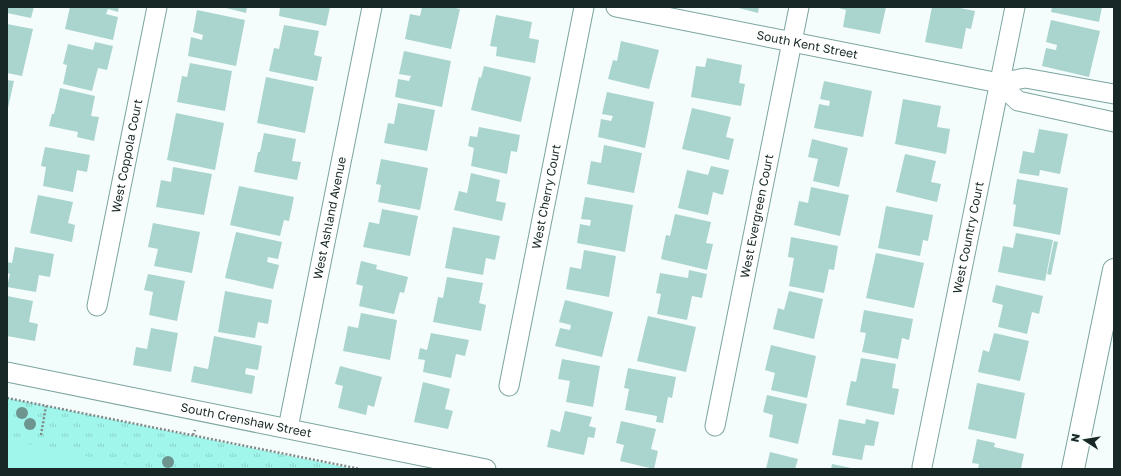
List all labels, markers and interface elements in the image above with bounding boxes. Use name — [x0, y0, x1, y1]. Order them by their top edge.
street label: South Kent Street — [755, 27, 860, 62]
street label: West Coppola Court — [108, 98, 145, 214]
street label: West Cherry Court — [528, 143, 564, 250]
street label: West Evergreen Court — [737, 153, 776, 279]
street label: West Ashland Avenue — [310, 155, 349, 281]
street label: West Country Court — [949, 180, 987, 295]
street label: South Crenshaw Street — [179, 399, 313, 441]
north arrow — [1065, 420, 1105, 460]
text: N — [1068, 432, 1082, 443]

